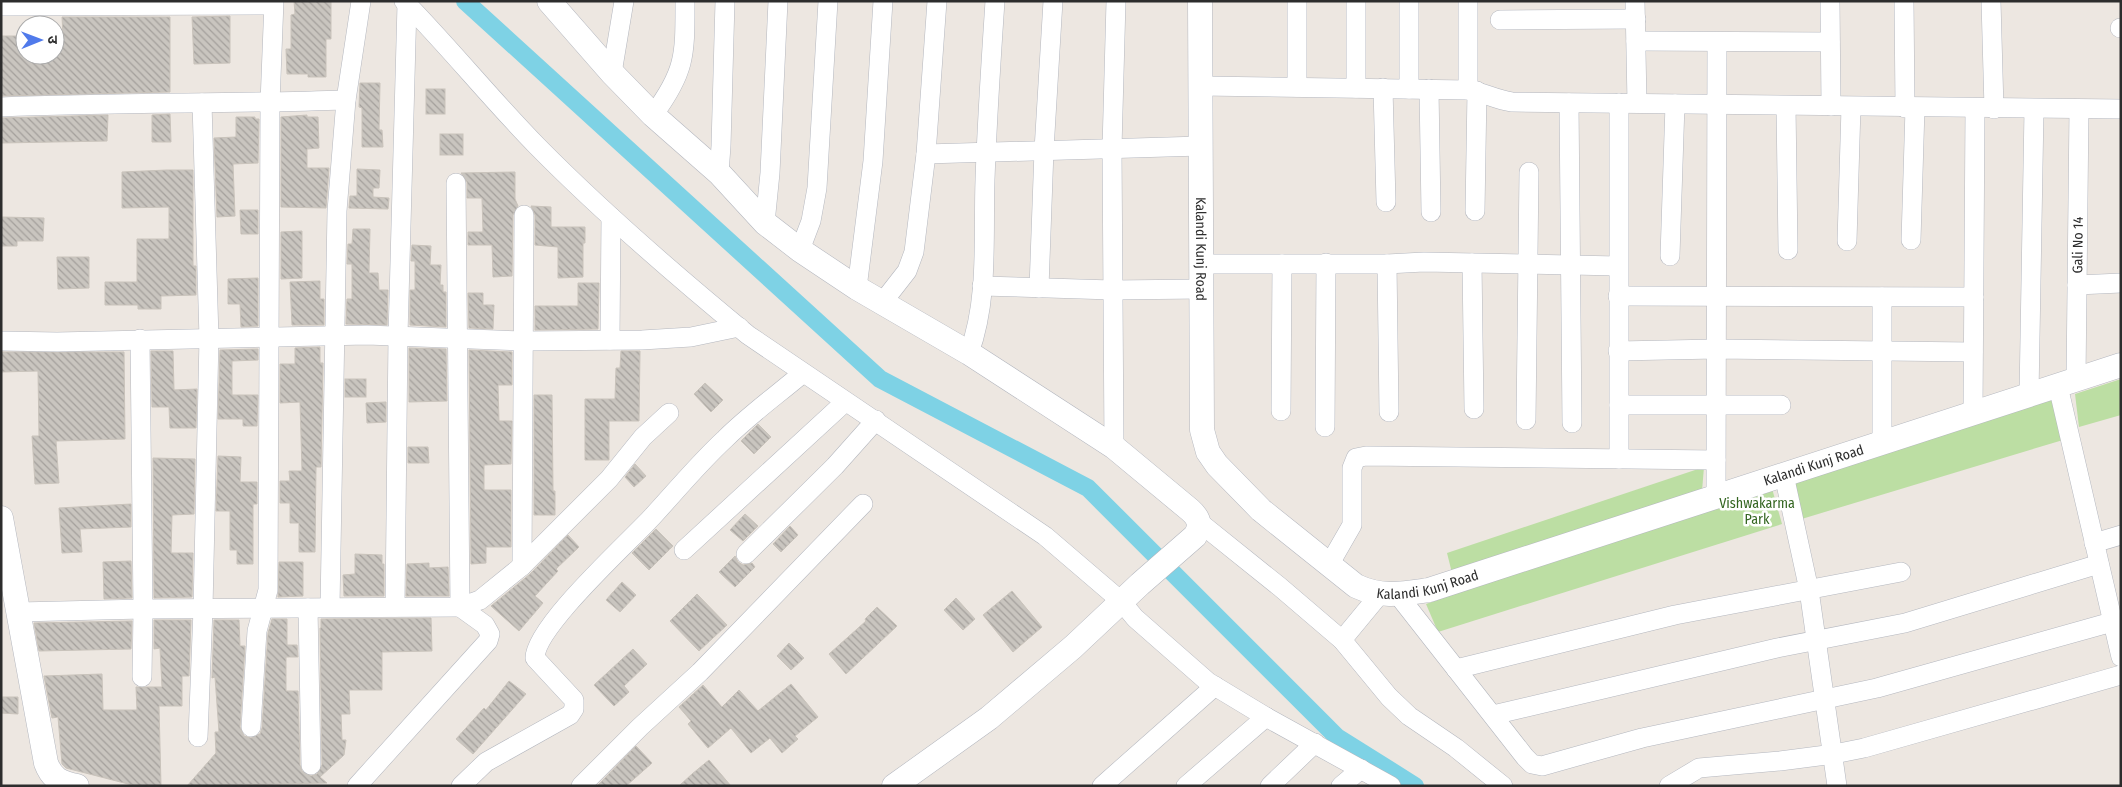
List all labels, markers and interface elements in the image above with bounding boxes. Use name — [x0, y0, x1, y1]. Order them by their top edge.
north arrow — [15, 15, 65, 65]
text: उ — [44, 36, 61, 45]
street label: Kalandi Kunj Road — [1192, 197, 1209, 301]
street label: Gali No 14 — [2069, 216, 2087, 273]
street label: Kalandi Kunj Road — [1762, 441, 1866, 490]
park label: Vishwakarma Park — [1719, 495, 1795, 528]
street label: Kalandi Kunj Road — [1375, 566, 1481, 603]

